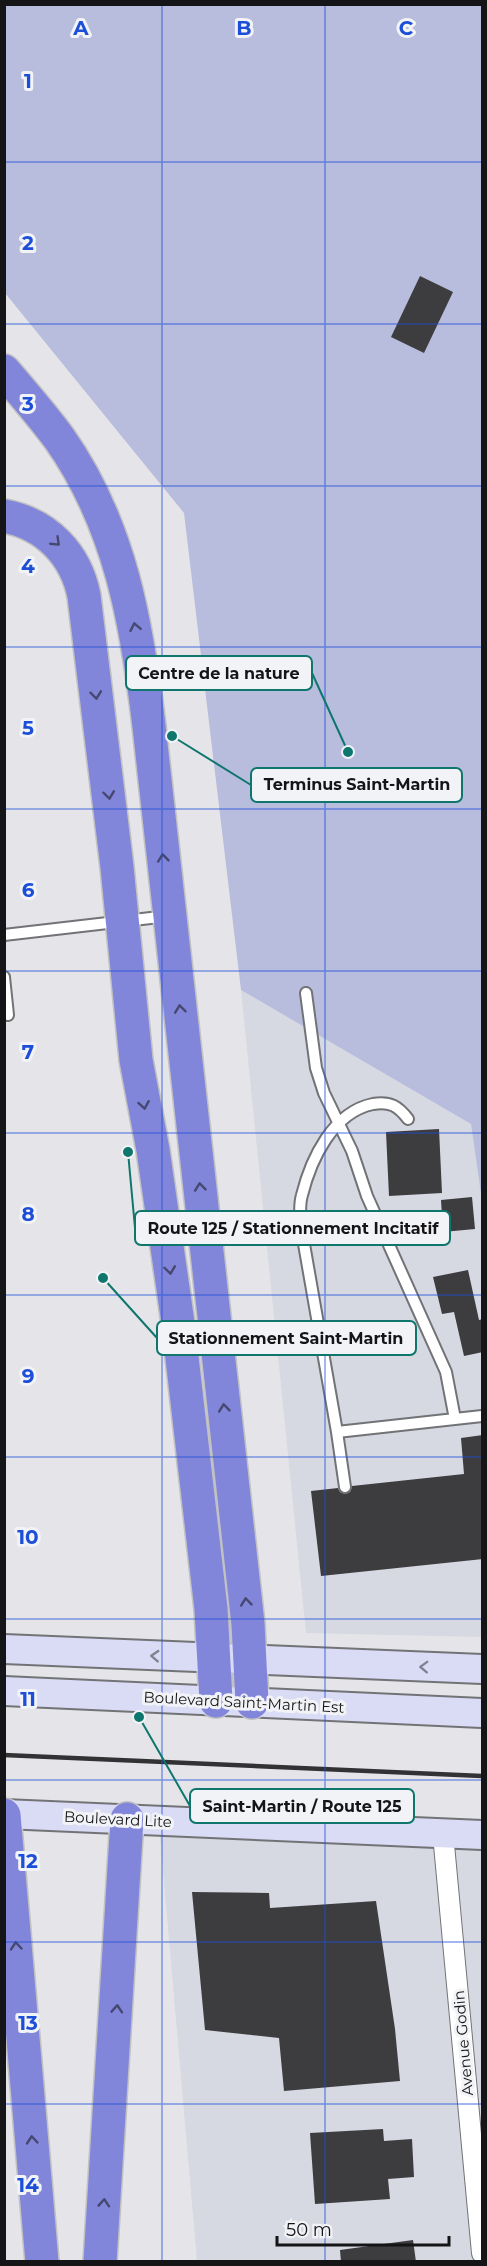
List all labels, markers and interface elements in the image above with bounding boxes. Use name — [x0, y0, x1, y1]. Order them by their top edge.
text: A — [72, 16, 89, 40]
text: B — [236, 16, 252, 40]
text: C — [399, 16, 414, 40]
text: 1 — [24, 69, 32, 93]
text: 2 — [22, 231, 34, 255]
text: 3 — [21, 392, 34, 416]
one-way arrow — [49, 535, 59, 546]
text: 4 — [21, 554, 35, 578]
one-way arrow — [129, 622, 142, 632]
callout: Centre de la nature — [126, 656, 312, 690]
text: Centre de la nature — [138, 664, 300, 683]
one-way arrow — [90, 690, 102, 699]
text: 5 — [22, 716, 34, 740]
callout: Terminus Saint-Martin — [251, 768, 462, 802]
text: Terminus Saint-Martin — [264, 775, 450, 794]
one-way arrow — [102, 791, 114, 800]
one-way arrow — [157, 853, 170, 862]
text: 6 — [22, 878, 35, 902]
one-way arrow — [174, 1004, 186, 1013]
text: 7 — [22, 1040, 34, 1064]
one-way arrow — [137, 1099, 150, 1109]
one-way arrow — [194, 1182, 207, 1191]
text: 8 — [21, 1202, 35, 1226]
callout: Route 125 / Stationnement Incitatif — [135, 1211, 450, 1245]
text: Route 125 / Stationnement Incitatif — [148, 1219, 439, 1238]
one-way arrow — [164, 1265, 176, 1275]
callout: Stationnement Saint-Martin — [157, 1321, 416, 1355]
text: Stationnement Saint-Martin — [169, 1329, 403, 1348]
text: 9 — [22, 1364, 34, 1388]
one-way arrow — [218, 1403, 231, 1413]
text: 10 — [17, 1525, 39, 1549]
one-way arrow — [240, 1597, 252, 1606]
one-way arrow — [150, 1649, 159, 1662]
one-way arrow — [420, 1661, 429, 1674]
text: 11 — [20, 1687, 36, 1711]
street label: Boulevard Saint-Martin Est — [143, 1687, 345, 1717]
callout: Saint-Martin / Route 125 — [190, 1789, 414, 1823]
text: Saint-Martin / Route 125 — [202, 1797, 402, 1816]
street label: Boulevard Lite — [64, 1807, 172, 1831]
text: 12 — [18, 1849, 38, 1873]
one-way arrow — [10, 1942, 23, 1951]
street label: Avenue Godin — [449, 1989, 477, 2097]
one-way arrow — [110, 2004, 123, 2013]
text: 13 — [18, 2011, 38, 2035]
one-way arrow — [26, 2136, 39, 2145]
text: 14 — [17, 2173, 39, 2197]
one-way arrow — [97, 2199, 110, 2208]
scale bar — [277, 2209, 450, 2247]
text: 50 m — [286, 2219, 332, 2241]

